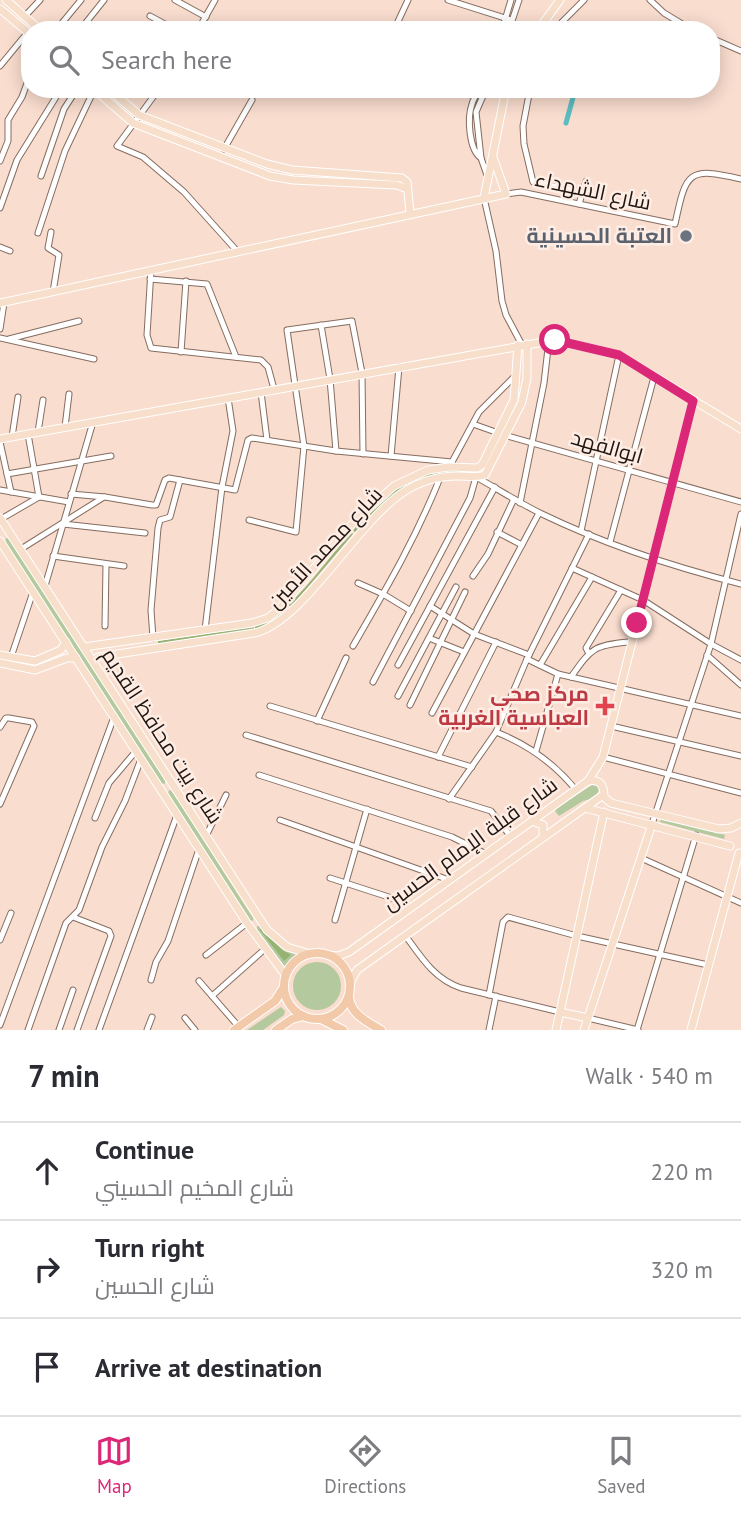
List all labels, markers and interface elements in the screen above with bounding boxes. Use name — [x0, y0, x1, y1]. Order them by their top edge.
search box — [21, 21, 720, 98]
icon: search — [45, 41, 83, 79]
text: Search here — [101, 43, 232, 76]
street label: شارع الشهداء — [532, 165, 654, 217]
place label: العتبة الحسينية — [527, 222, 672, 249]
marker: العتبة الحسينية — [678, 228, 694, 244]
route start — [539, 324, 570, 355]
street label: ابوالفهد — [568, 423, 646, 470]
street label: شارع محمد الأمين — [261, 481, 389, 615]
route end — [621, 607, 652, 638]
street label: شارع بيت محافظ القديم — [95, 643, 229, 829]
place label: مركز صحي العباسية الغربية — [438, 680, 589, 731]
marker: مركز صحي العباسية الغربية — [595, 696, 615, 716]
street label: شارع قبلة الإمام الحسين — [377, 771, 563, 917]
text: 7 min — [28, 1056, 100, 1095]
text: Walk · 540 m — [586, 1061, 713, 1090]
text: Continue — [95, 1133, 194, 1166]
icon: ahead — [28, 1152, 66, 1190]
text: 220 m — [651, 1157, 713, 1186]
text: شارع المخيم الحسيني — [95, 1173, 294, 1202]
text: Turn right — [95, 1231, 204, 1264]
icon: right — [28, 1250, 66, 1288]
text: 320 m — [651, 1255, 713, 1284]
text: شارع الحسين — [95, 1271, 215, 1300]
icon: arrive — [28, 1348, 66, 1386]
text: Arrive at destination — [95, 1351, 322, 1384]
tab: Map — [95, 1432, 133, 1498]
tab: Directions — [324, 1432, 406, 1498]
tab: Saved — [597, 1432, 646, 1498]

